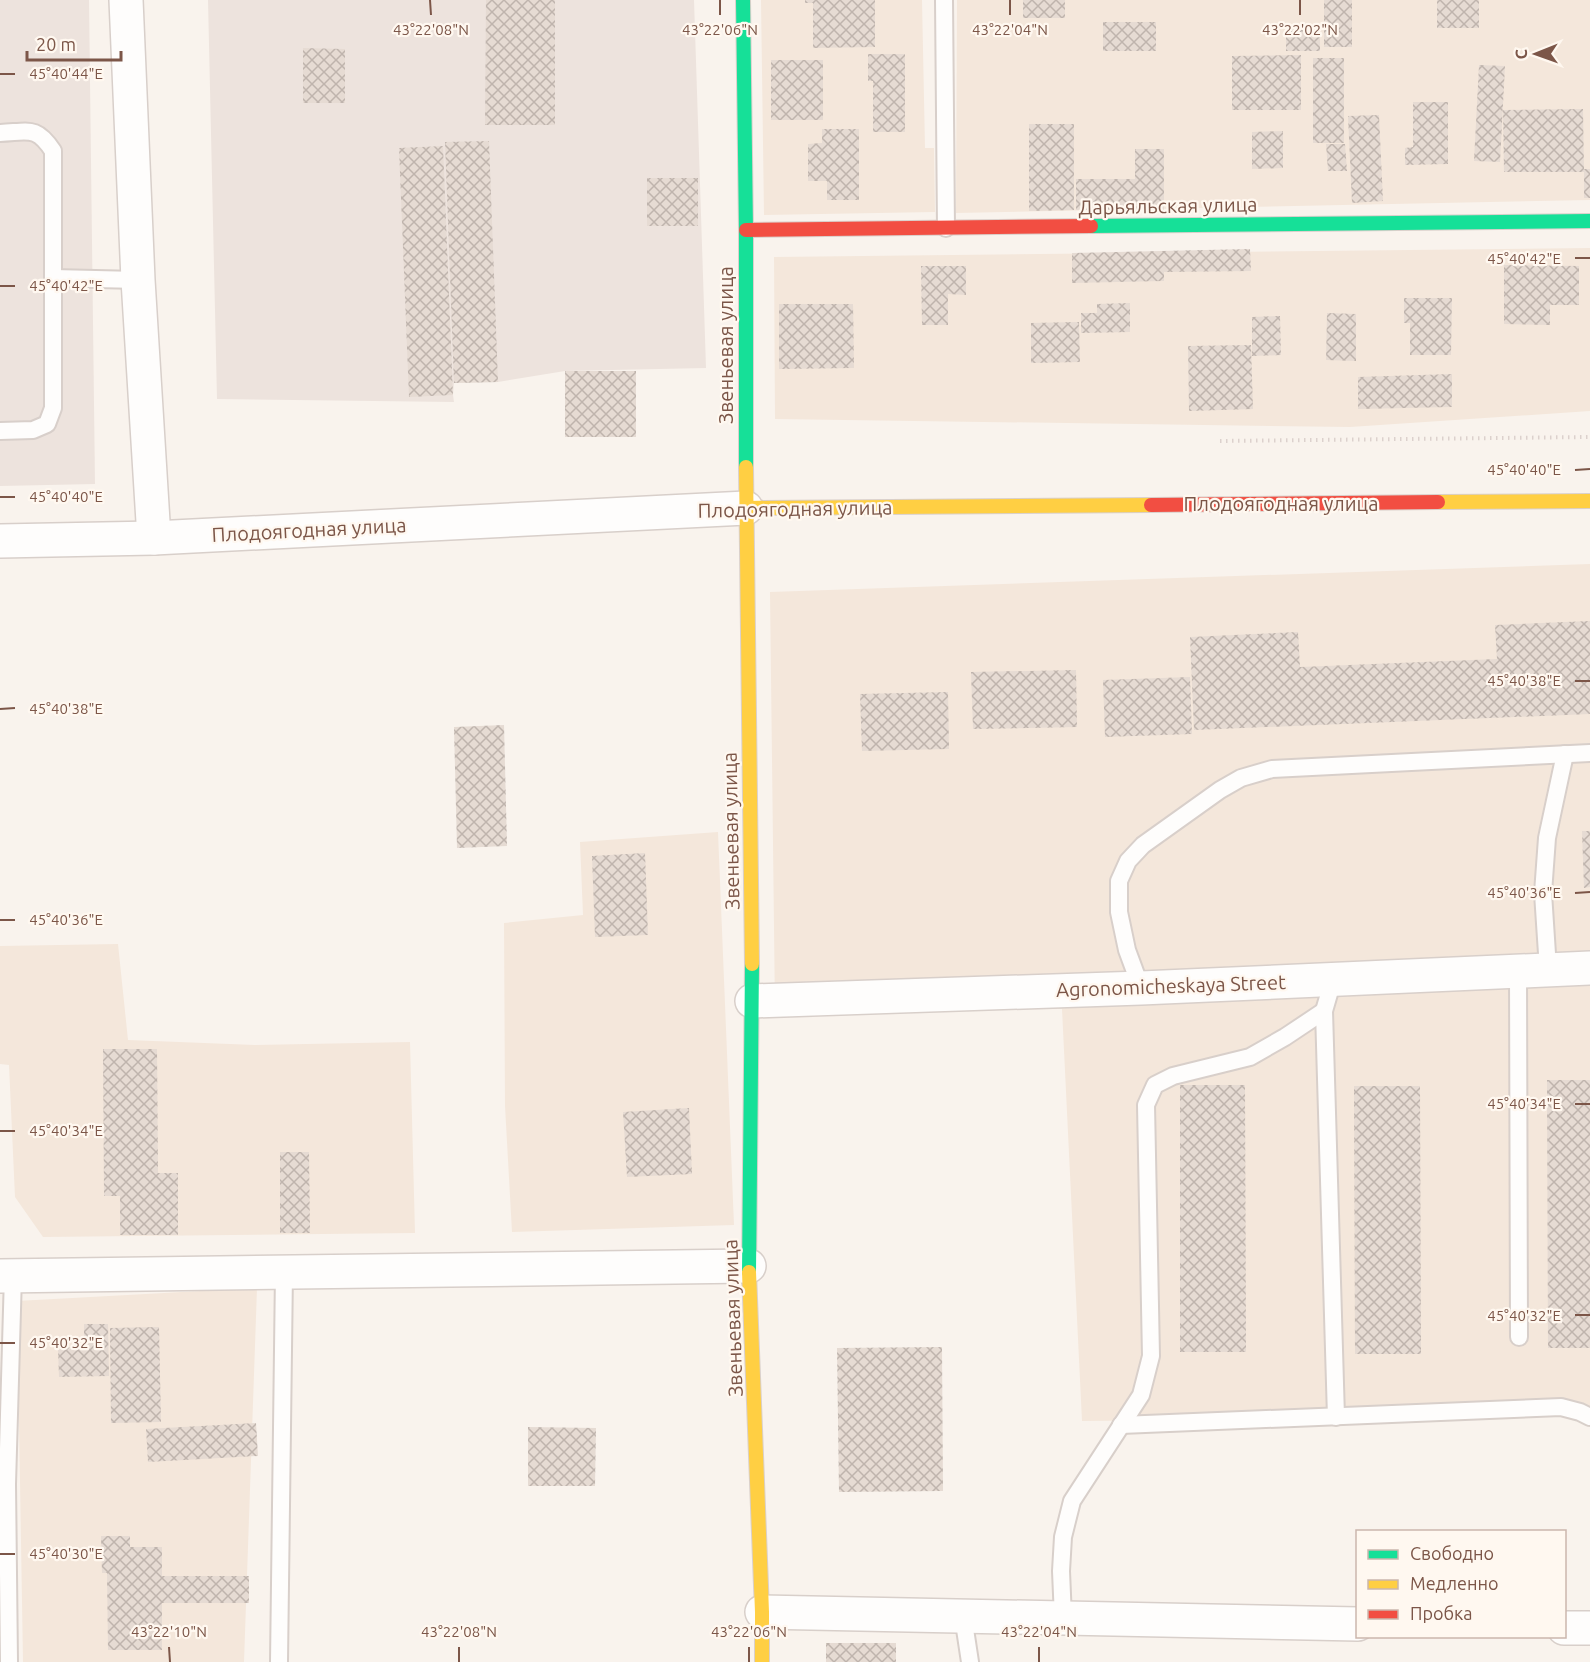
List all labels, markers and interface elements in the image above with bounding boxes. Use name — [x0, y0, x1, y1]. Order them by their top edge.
text: 43°22'08"N — [393, 21, 469, 38]
text: 43°22'06"N — [682, 21, 758, 38]
text: 43°22'04"N — [972, 21, 1048, 38]
text: 43°22'02"N — [1262, 21, 1338, 38]
scale bar — [27, 24, 122, 62]
north arrow — [1506, 24, 1566, 84]
text: 20 m — [36, 34, 76, 54]
text: С — [1512, 49, 1530, 60]
text: 45°40'44"E — [29, 65, 103, 82]
street label: Дарьяльская улица — [1078, 192, 1258, 219]
text: 45°40'42"E — [1487, 250, 1561, 267]
street label: Звеньевая улица — [714, 266, 737, 424]
text: 45°40'42"E — [29, 277, 103, 294]
text: 45°40'40"E — [1487, 461, 1561, 478]
text: 45°40'40"E — [29, 488, 103, 505]
street label: Плодоягодная улица — [1184, 492, 1378, 515]
street label: Плодоягодная улица — [697, 495, 893, 522]
street label: Плодоягодная улица — [211, 513, 407, 546]
text: 45°40'38"E — [1487, 672, 1561, 689]
text: 45°40'38"E — [29, 700, 103, 717]
street label: Звеньевая улица — [718, 752, 743, 910]
text: 45°40'36"E — [1487, 884, 1561, 901]
text: 45°40'36"E — [29, 911, 103, 928]
street label: Agronomicheskaya Street — [1056, 970, 1286, 1001]
text: 45°40'34"E — [1487, 1095, 1561, 1112]
text: 45°40'34"E — [29, 1122, 103, 1139]
street label: Звеньевая улица — [718, 1239, 747, 1397]
text: 45°40'32"E — [1487, 1307, 1561, 1324]
text: 45°40'32"E — [29, 1334, 103, 1351]
legend — [1356, 1530, 1566, 1638]
text: Свободно — [1410, 1543, 1494, 1563]
text: 45°40'30"E — [29, 1545, 103, 1562]
text: Медленно — [1410, 1573, 1499, 1593]
text: Пробка — [1410, 1603, 1473, 1623]
text: 43°22'10"N — [131, 1623, 207, 1640]
text: 43°22'08"N — [421, 1623, 497, 1640]
text: 43°22'06"N — [711, 1623, 787, 1640]
text: 43°22'04"N — [1001, 1623, 1077, 1640]

